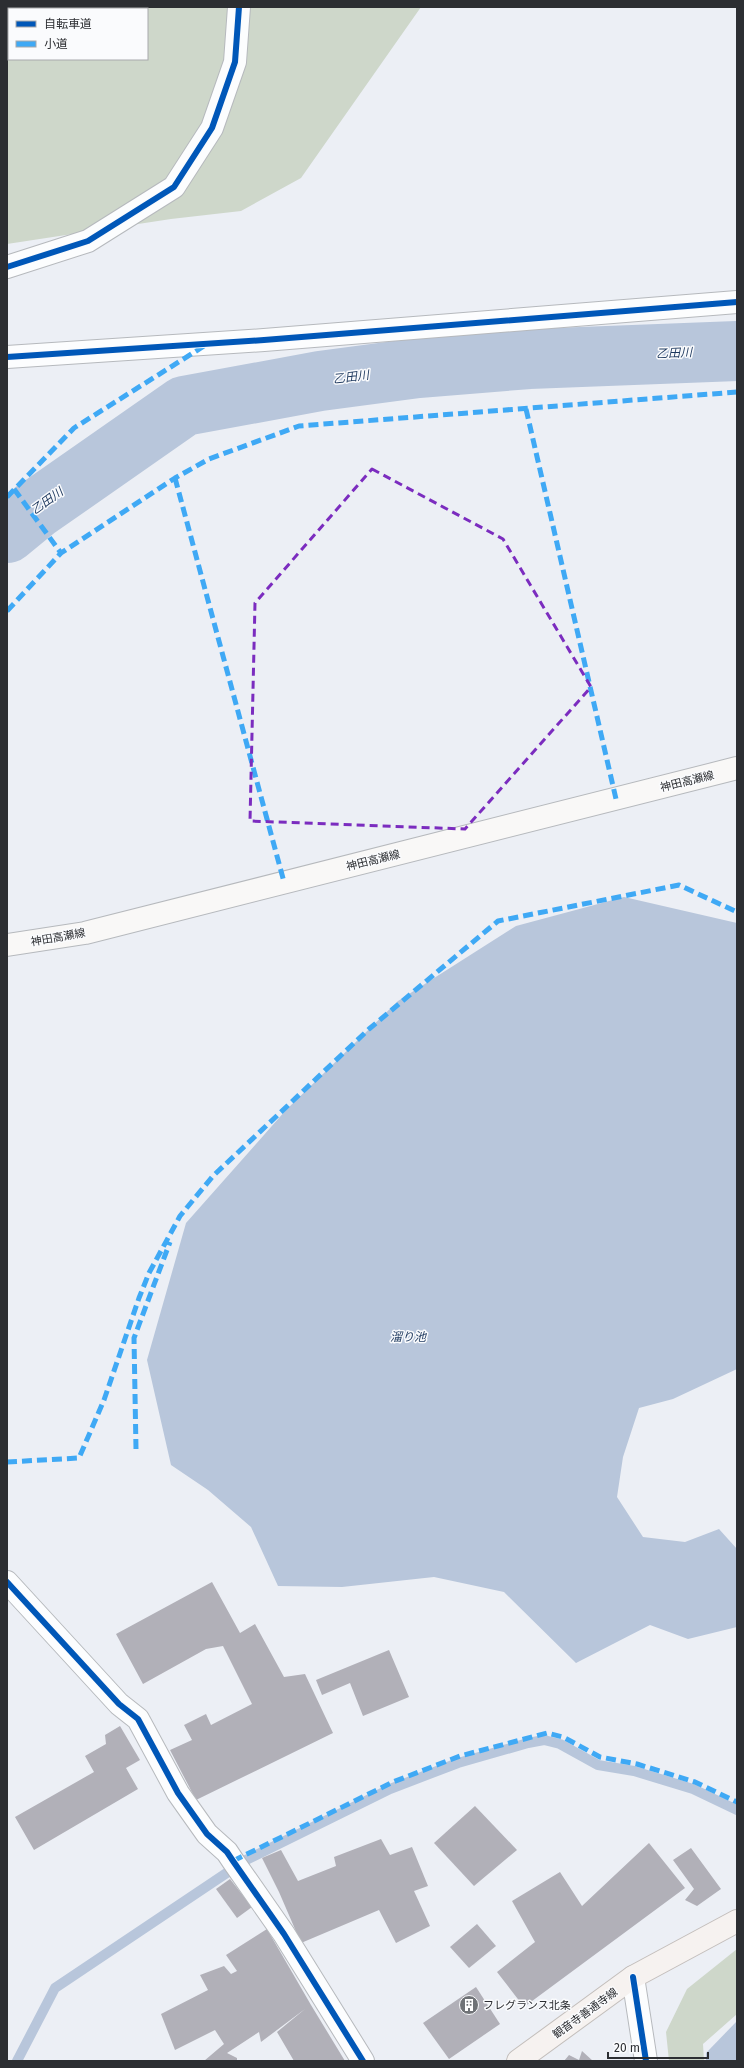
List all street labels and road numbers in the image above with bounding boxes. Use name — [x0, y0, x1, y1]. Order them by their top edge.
street label: 神田高瀬線 — [659, 769, 715, 794]
street label: 神田高瀬線 — [345, 848, 401, 873]
street label: 神田高瀬線 — [30, 926, 86, 949]
street label: 観音寺善通寺線 — [550, 1986, 620, 2041]

